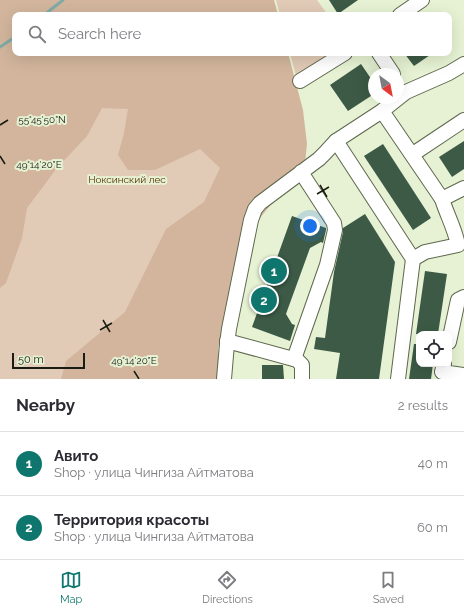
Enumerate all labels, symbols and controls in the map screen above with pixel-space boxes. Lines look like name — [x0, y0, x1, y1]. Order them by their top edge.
search box — [12, 12, 452, 56]
icon: search — [26, 23, 48, 45]
text: Search here — [58, 25, 141, 43]
north arrow — [368, 68, 404, 104]
text: 55°45'50"N — [18, 114, 66, 125]
text: 49°14'20"E — [16, 159, 62, 170]
park label: Ноксинский лес — [88, 174, 166, 185]
your location — [300, 216, 320, 236]
pin: 1 — [261, 256, 287, 286]
pin: 2 — [251, 285, 277, 315]
map controls — [416, 331, 452, 367]
button: locate — [416, 331, 452, 367]
scale bar — [12, 351, 85, 370]
text: 50 m — [18, 353, 44, 366]
text: 49°14'20"E — [111, 355, 157, 366]
text: Nearby — [16, 395, 75, 415]
text: 2 results — [398, 398, 448, 413]
text: Авито — [54, 447, 98, 465]
text: 1 — [26, 456, 32, 471]
text: 40 m — [418, 456, 448, 471]
text: Shop · улица Чингиза Айтматова — [54, 465, 254, 480]
text: Территория красоты — [54, 511, 209, 529]
text: 2 — [25, 520, 33, 535]
text: 60 m — [417, 520, 448, 535]
text: Shop · улица Чингиза Айтматова — [54, 529, 254, 544]
tab: Map — [60, 569, 82, 606]
tab: Directions — [202, 569, 253, 606]
tab: Saved — [373, 569, 404, 606]

